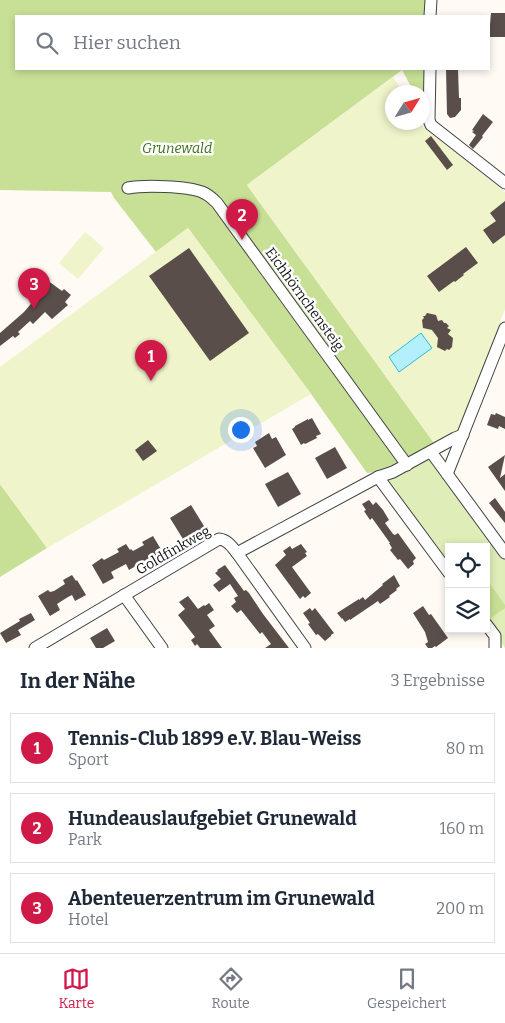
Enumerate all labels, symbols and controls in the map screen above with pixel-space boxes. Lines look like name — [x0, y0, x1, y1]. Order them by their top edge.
search box — [15, 15, 490, 70]
icon: search — [33, 29, 61, 57]
text: Hier suchen — [73, 31, 181, 54]
north arrow — [385, 85, 430, 130]
park label: Grunewald — [142, 140, 212, 157]
pin: 2 — [226, 199, 258, 240]
street label: Eichhörnchensteig — [261, 244, 348, 354]
pin: 3 — [18, 268, 50, 309]
pin: 1 — [135, 340, 167, 381]
your location — [228, 417, 254, 443]
street label: Goldfinkweg — [133, 522, 214, 579]
map controls — [445, 543, 490, 633]
button: locate — [445, 543, 490, 588]
button: layers — [445, 588, 490, 633]
text: In der Nähe — [20, 668, 135, 694]
text: 3 Ergebnisse — [390, 671, 485, 690]
text: Tennis-Club 1899 e.V. Blau-Weiss — [68, 727, 361, 750]
text: 1 — [34, 739, 40, 758]
text: 80 m — [446, 739, 484, 758]
text: Sport — [68, 750, 109, 769]
text: Hundeauslaufgebiet Grunewald — [68, 807, 357, 830]
text: 2 — [32, 819, 42, 838]
text: 160 m — [439, 819, 484, 838]
text: Park — [68, 830, 102, 849]
text: Abenteuerzentrum im Grunewald — [68, 887, 375, 910]
text: 3 — [32, 899, 42, 918]
text: 200 m — [436, 899, 484, 918]
text: Hotel — [68, 910, 109, 929]
tab: Karte — [59, 965, 94, 1012]
tab: Route — [212, 965, 250, 1012]
tab: Gespeichert — [367, 965, 446, 1012]

